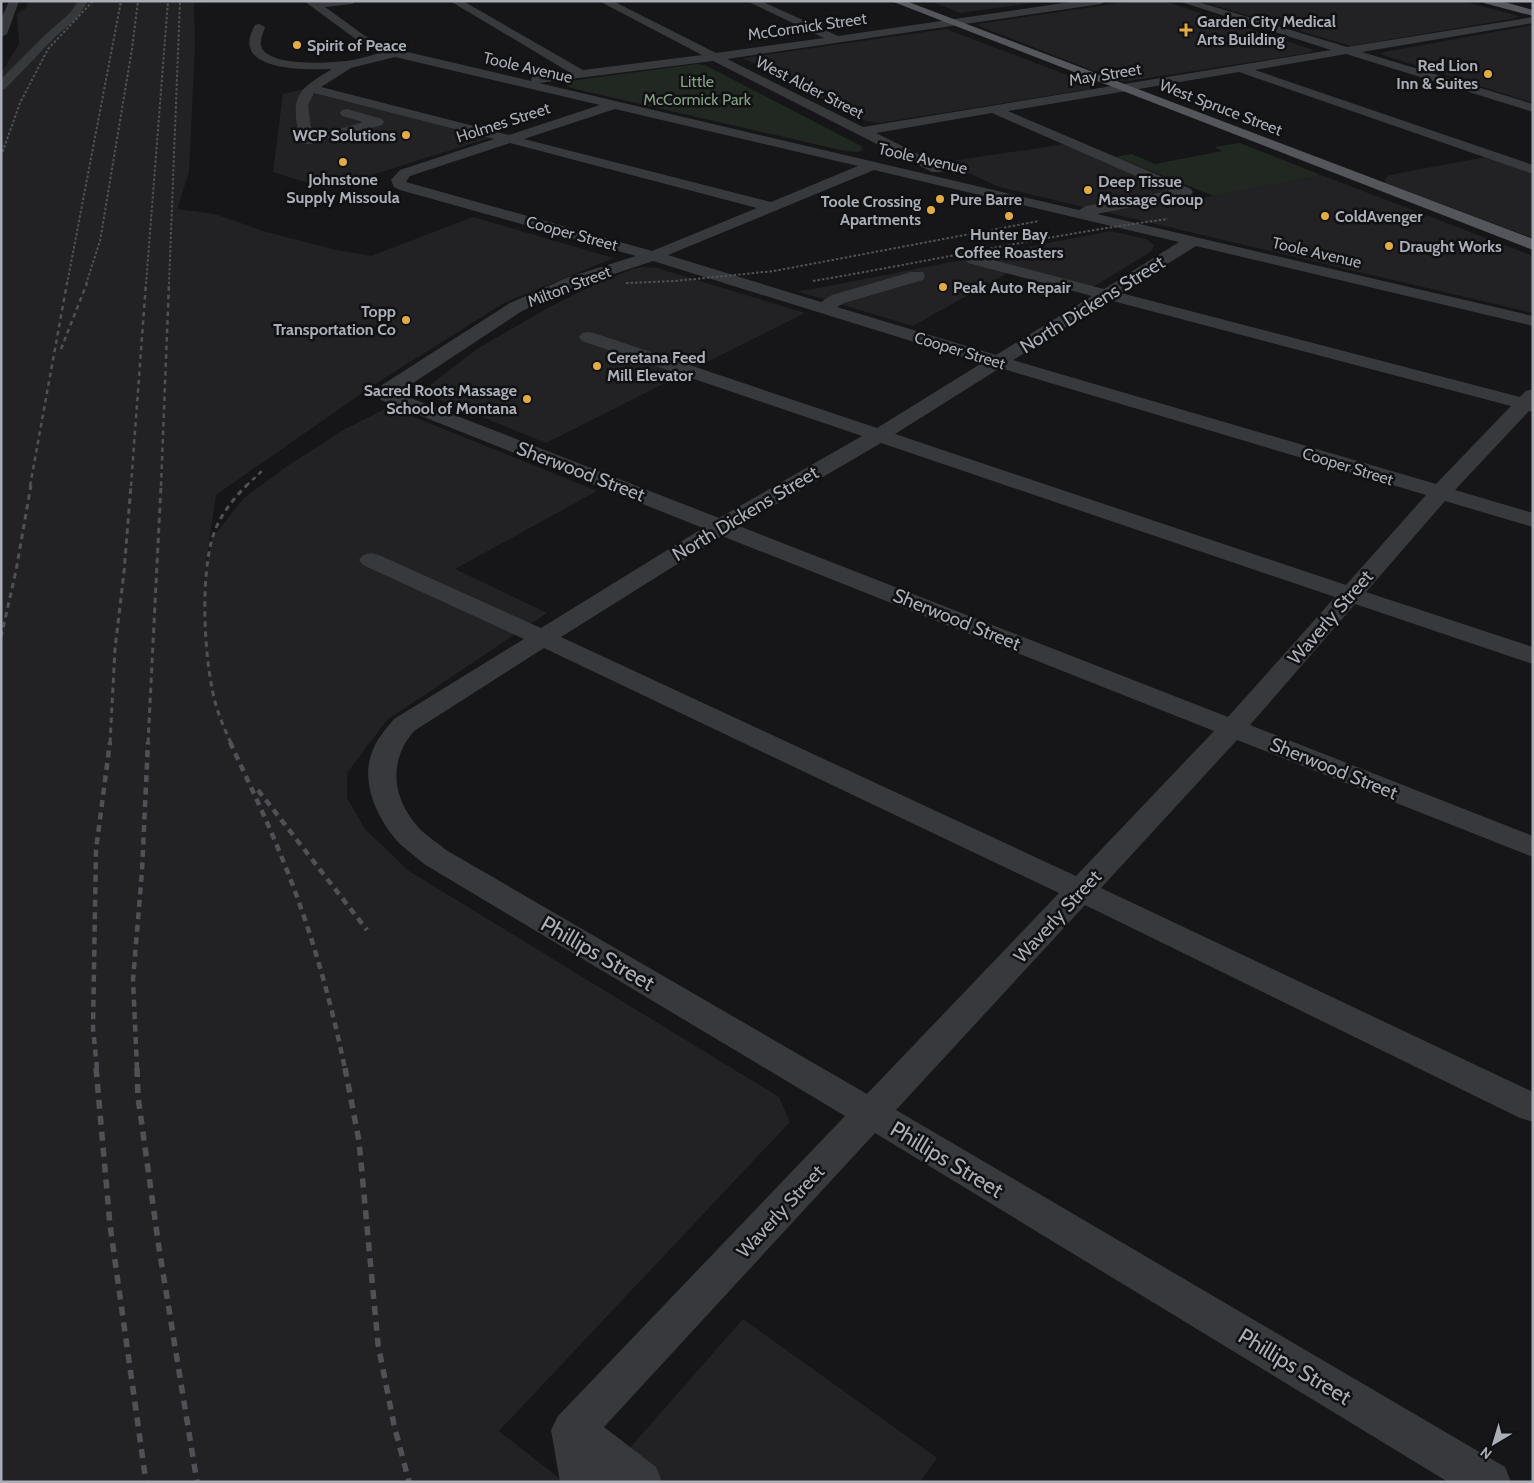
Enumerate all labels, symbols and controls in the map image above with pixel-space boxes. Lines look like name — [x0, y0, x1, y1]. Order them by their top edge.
street label: McCormick Street — [746, 9, 868, 44]
place label: Garden City Medical Arts Building — [1197, 12, 1336, 49]
marker: Garden City Medical Arts Building — [1179, 23, 1193, 37]
place label: Spirit of Peace — [307, 36, 406, 55]
marker: Spirit of Peace — [291, 39, 303, 51]
street label: Toole Avenue — [481, 48, 574, 87]
street label: West Alder Street — [753, 52, 867, 123]
place label: Red Lion Inn & Suites — [1396, 56, 1478, 93]
street label: May Street — [1068, 59, 1143, 90]
marker: Red Lion Inn & Suites — [1482, 68, 1494, 80]
park label: Little McCormick Park — [643, 72, 752, 109]
street label: West Spruce Street — [1157, 75, 1285, 140]
street label: Holmes Street — [454, 98, 553, 147]
place label: WCP Solutions — [292, 126, 396, 145]
marker: WCP Solutions — [400, 129, 412, 141]
street label: Toole Avenue — [876, 139, 969, 178]
marker: Johnstone Supply Missoula — [337, 156, 349, 168]
place label: Johnstone Supply Missoula — [286, 170, 400, 207]
place label: Deep Tissue Massage Group — [1098, 172, 1203, 209]
marker: Deep Tissue Massage Group — [1082, 184, 1094, 196]
place label: Pure Barre — [950, 190, 1022, 209]
place label: Toole Crossing Apartments — [821, 192, 921, 229]
marker: Pure Barre — [934, 193, 946, 205]
marker: Toole Crossing Apartments — [925, 204, 937, 216]
place label: ColdAvenger — [1335, 207, 1423, 226]
marker: Hunter Bay Coffee Roasters — [1003, 210, 1015, 222]
marker: ColdAvenger — [1319, 210, 1331, 222]
street label: Cooper Street — [524, 212, 620, 255]
place label: Hunter Bay Coffee Roasters — [955, 225, 1064, 262]
street label: Toole Avenue — [1270, 233, 1363, 272]
place label: Draught Works — [1399, 237, 1502, 256]
marker: Draught Works — [1383, 240, 1395, 252]
street label: North Dickens Street — [1016, 250, 1169, 358]
street label: Milton Street — [525, 262, 614, 311]
place label: Peak Auto Repair — [953, 278, 1072, 297]
marker: Peak Auto Repair — [937, 281, 949, 293]
place label: Topp Transportation Co — [273, 302, 396, 339]
marker: Topp Transportation Co — [400, 314, 412, 326]
street label: Cooper Street — [912, 328, 1008, 373]
place label: Ceretana Feed Mill Elevator — [607, 348, 706, 385]
marker: Ceretana Feed Mill Elevator — [591, 360, 603, 372]
place label: Sacred Roots Massage School of Montana — [364, 381, 517, 418]
marker: Sacred Roots Massage School of Montana — [521, 393, 533, 405]
street label: Sherwood Street — [514, 436, 649, 507]
street label: Cooper Street — [1300, 444, 1396, 489]
street label: North Dickens Street — [668, 460, 823, 566]
street label: Waverly Street — [1283, 565, 1378, 669]
street label: Sherwood Street — [890, 583, 1024, 656]
street label: Sherwood Street — [1267, 732, 1401, 805]
street label: Waverly Street — [1009, 865, 1106, 967]
street label: Phillips Street — [536, 910, 660, 997]
street label: Phillips Street — [885, 1115, 1009, 1204]
street label: Waverly Street — [732, 1160, 829, 1262]
street label: Phillips Street — [1233, 1322, 1357, 1411]
north arrow — [1469, 1418, 1519, 1468]
text: N — [1477, 1443, 1495, 1463]

